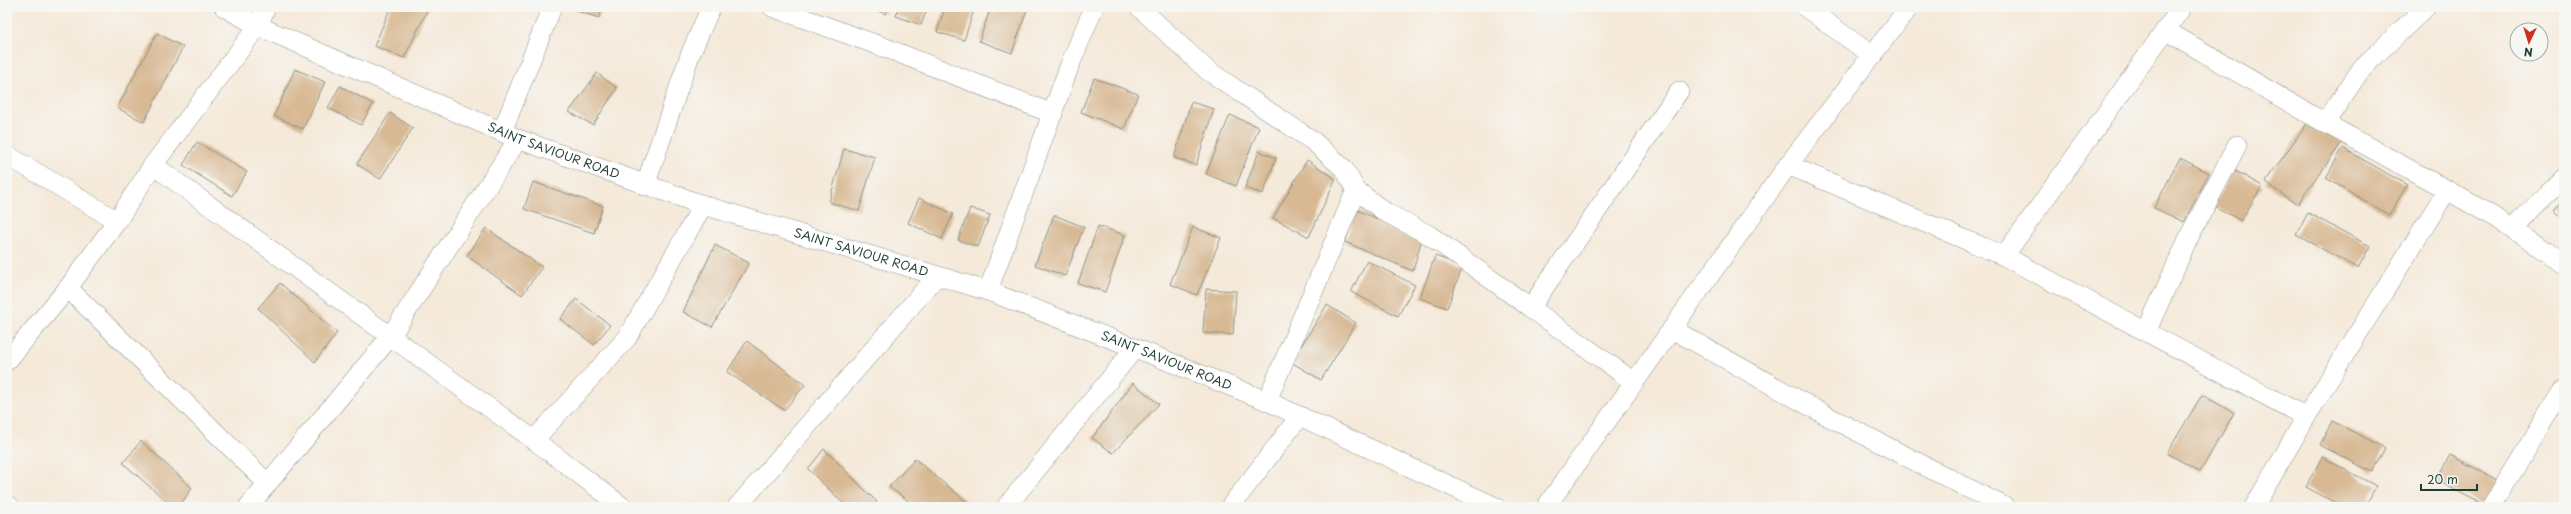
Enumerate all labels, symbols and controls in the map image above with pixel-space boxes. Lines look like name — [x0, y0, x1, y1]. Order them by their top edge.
north arrow — [2509, 22, 2549, 62]
text: N — [2523, 44, 2533, 61]
street label: SAINT SAVIOUR ROAD — [485, 117, 623, 183]
street label: SAINT SAVIOUR ROAD — [792, 223, 931, 281]
street label: SAINT SAVIOUR ROAD — [1098, 326, 1235, 394]
scale bar — [2421, 466, 2477, 492]
text: 20 m — [2427, 470, 2458, 488]

